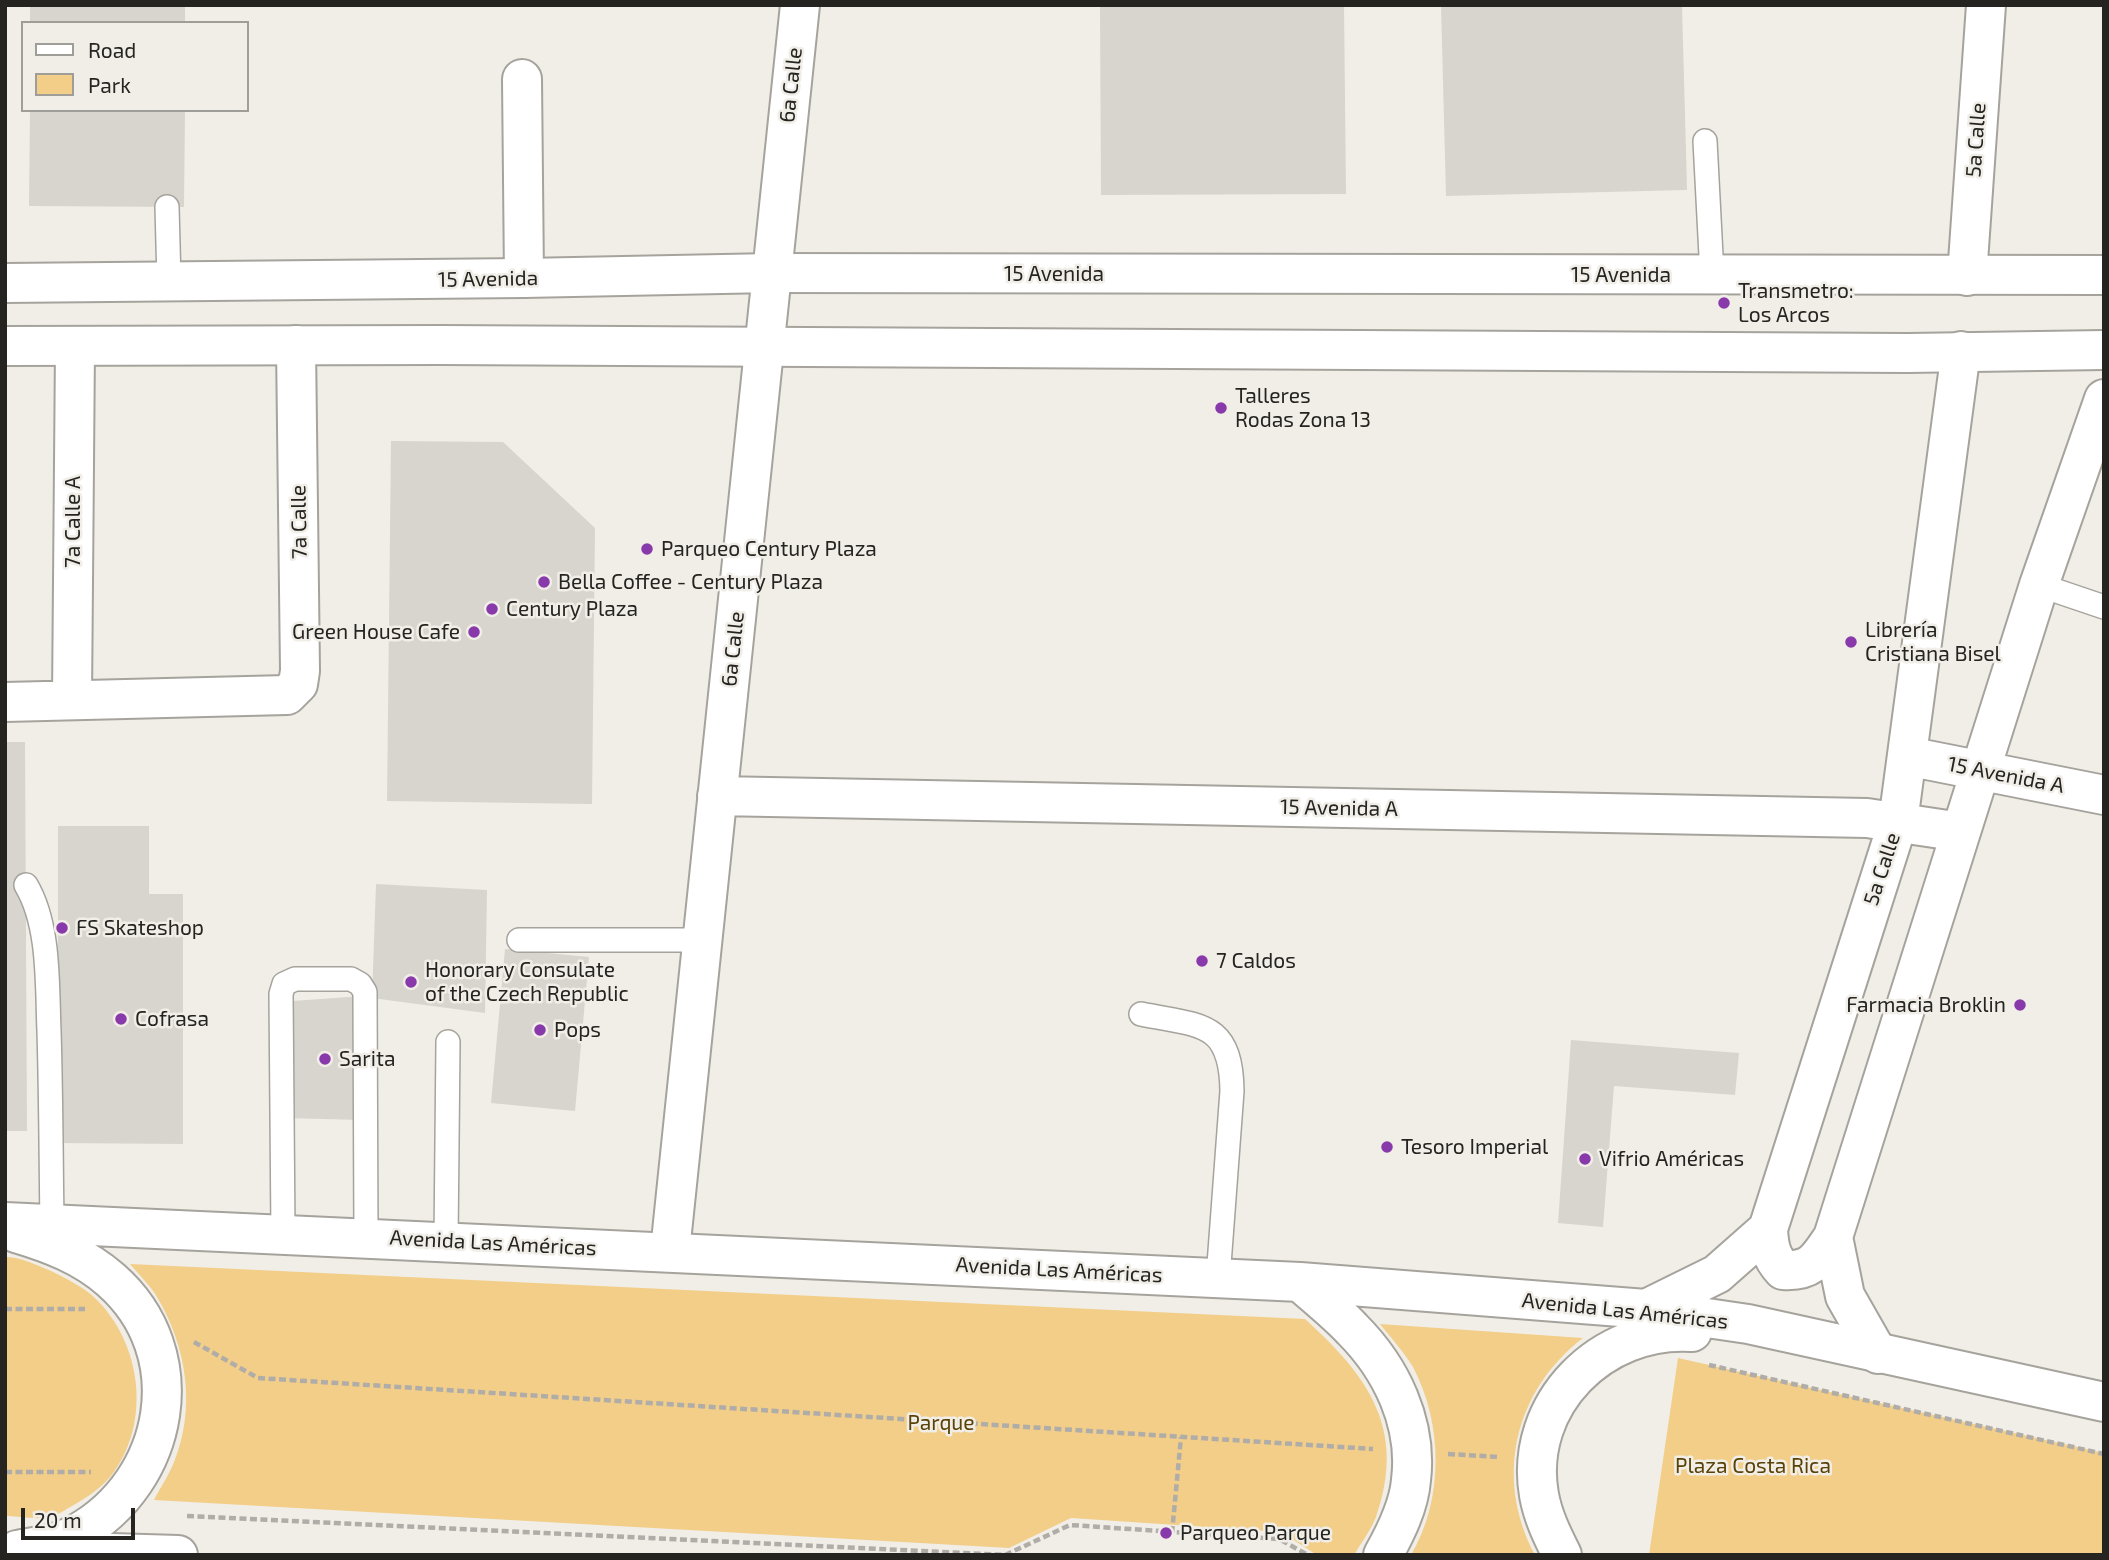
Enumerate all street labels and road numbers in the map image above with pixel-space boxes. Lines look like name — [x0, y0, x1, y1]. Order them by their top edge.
street label: 6a Calle — [775, 46, 807, 124]
street label: 5a Calle — [1961, 102, 1991, 178]
street label: 15 Avenida — [1004, 261, 1104, 287]
street label: 15 Avenida — [1571, 262, 1671, 288]
street label: 15 Avenida — [438, 266, 538, 292]
street label: 7a Calle A — [60, 476, 86, 568]
street label: 7a Calle — [286, 485, 312, 559]
street label: 6a Calle — [717, 610, 749, 688]
street label: 15 Avenida A — [1946, 751, 2066, 799]
street label: 15 Avenida A — [1280, 794, 1398, 822]
street label: 5a Calle — [1858, 830, 1906, 908]
street label: Avenida Las Américas — [389, 1225, 597, 1261]
street label: Avenida Las Américas — [955, 1252, 1163, 1288]
street label: Avenida Las Américas — [1521, 1288, 1729, 1334]

